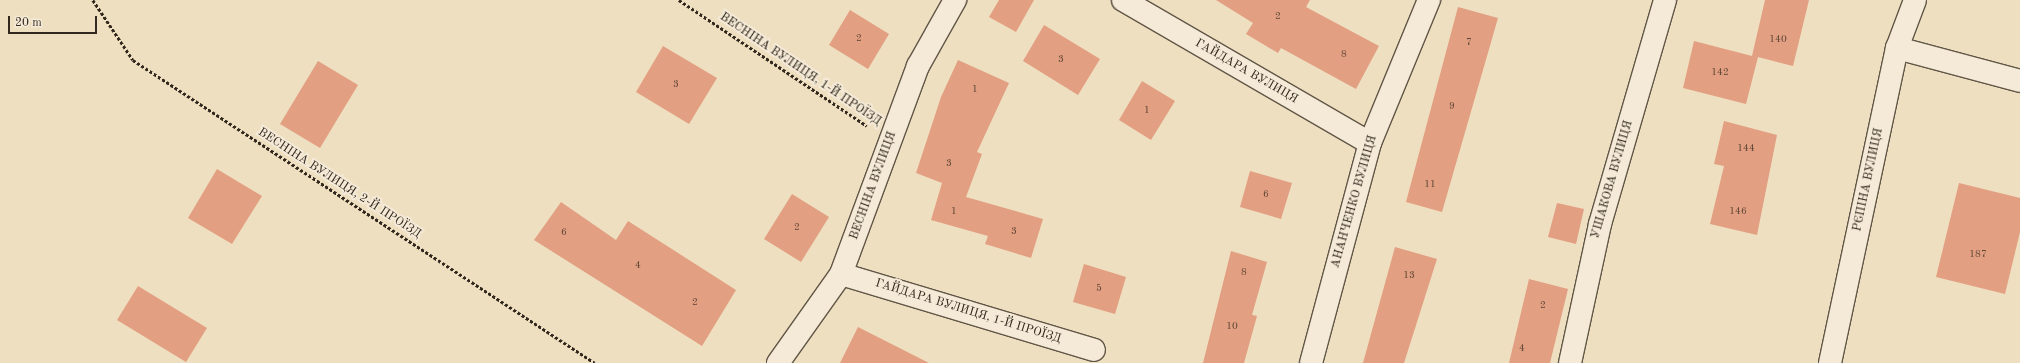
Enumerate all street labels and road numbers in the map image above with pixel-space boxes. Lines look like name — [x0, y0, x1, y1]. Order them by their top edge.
street label: ВЕСНІНА ВУЛИЦЯ, 1-Й ПРОЇЗД — [717, 10, 883, 130]
street label: ГАЙДАРА ВУЛИЦЯ — [1192, 37, 1300, 107]
street label: УШАКОВА ВУЛИЦЯ — [1589, 119, 1637, 241]
street label: ВЕСНІНА ВУЛИЦЯ, 2-Й ПРОЇЗД — [255, 126, 423, 242]
street label: РЄПІНА ВУЛИЦЯ — [1851, 127, 1887, 233]
street label: ВЕСНІНА ВУЛИЦЯ — [848, 130, 900, 242]
street label: АНАНЧЕНКО ВУЛИЦЯ — [1329, 134, 1381, 270]
street label: ГАЙДАРА ВУЛИЦЯ, 1-Й ПРОЇЗД — [873, 277, 1063, 347]

